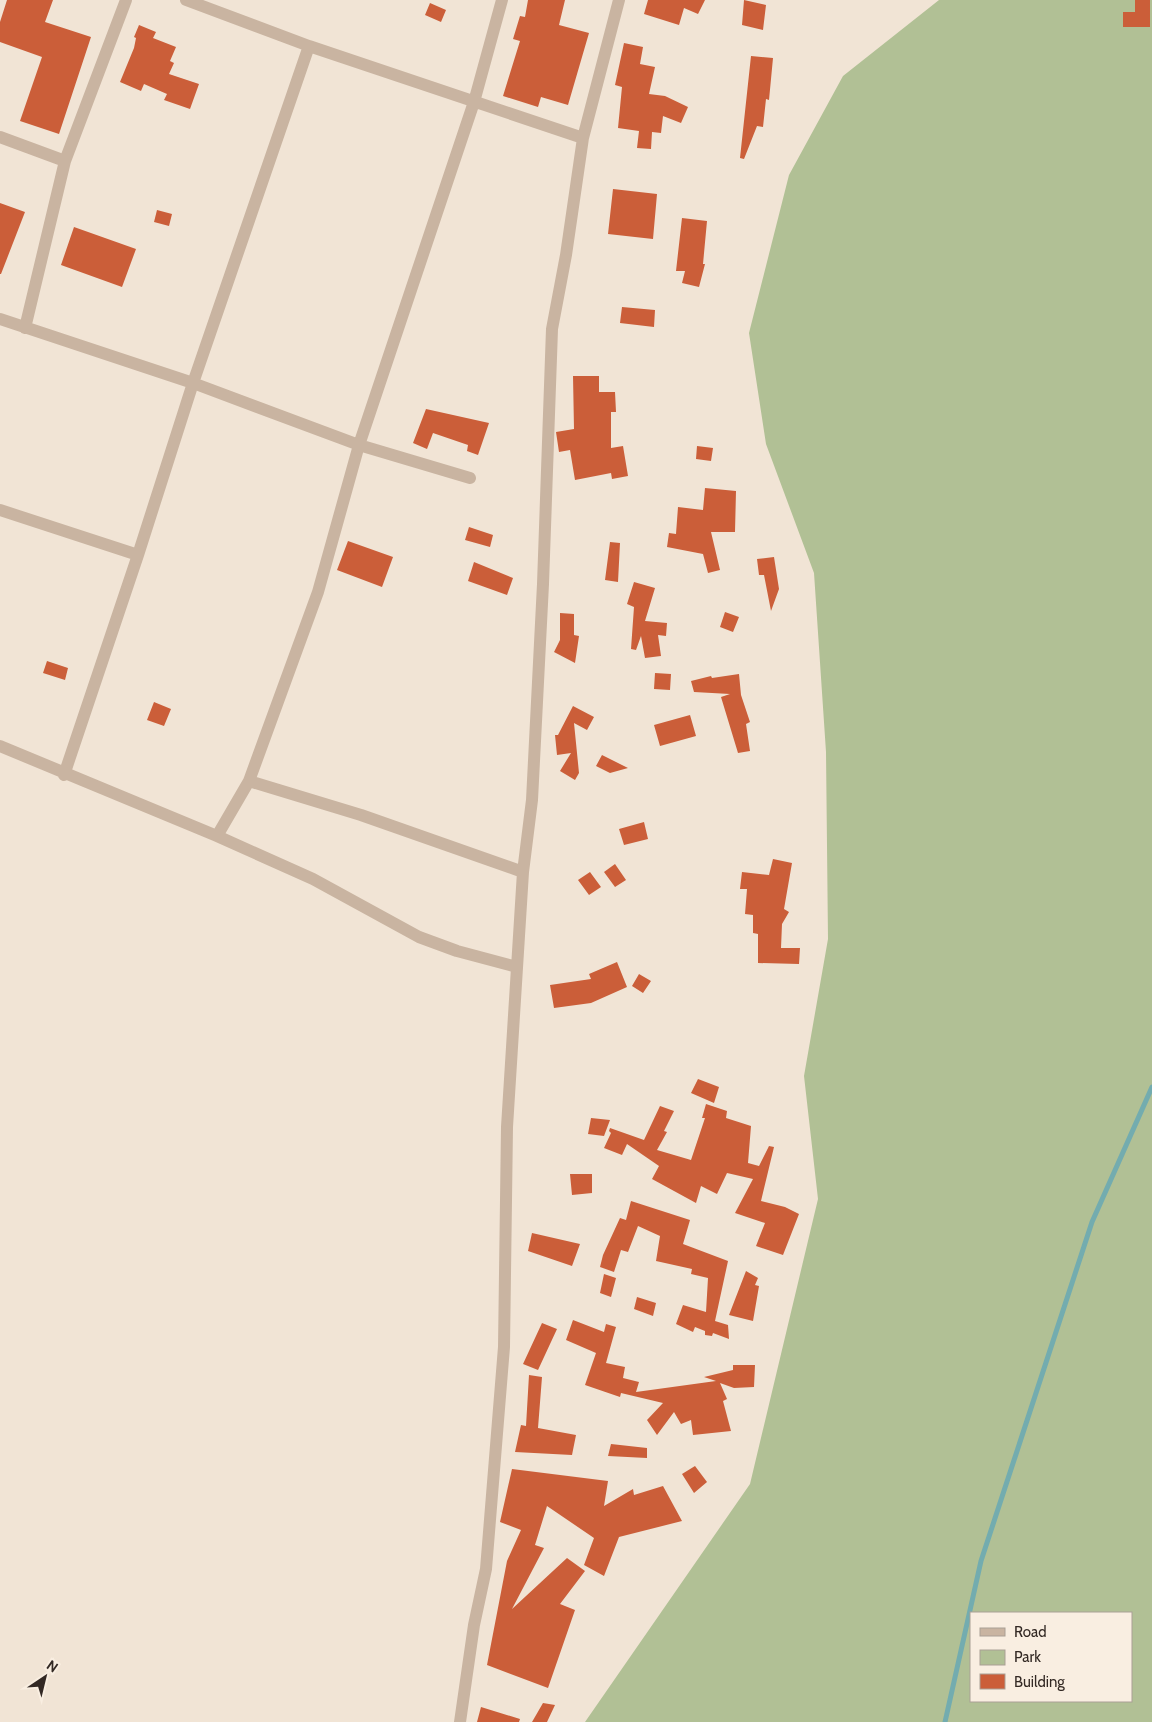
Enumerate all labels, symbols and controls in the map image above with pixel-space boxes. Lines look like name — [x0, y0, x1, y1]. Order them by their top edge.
legend — [970, 1612, 1132, 1702]
text: Road — [1014, 1623, 1047, 1641]
text: Park — [1014, 1648, 1041, 1666]
north arrow — [20, 1652, 70, 1702]
text: N — [43, 1656, 62, 1677]
text: Building — [1014, 1673, 1065, 1691]

